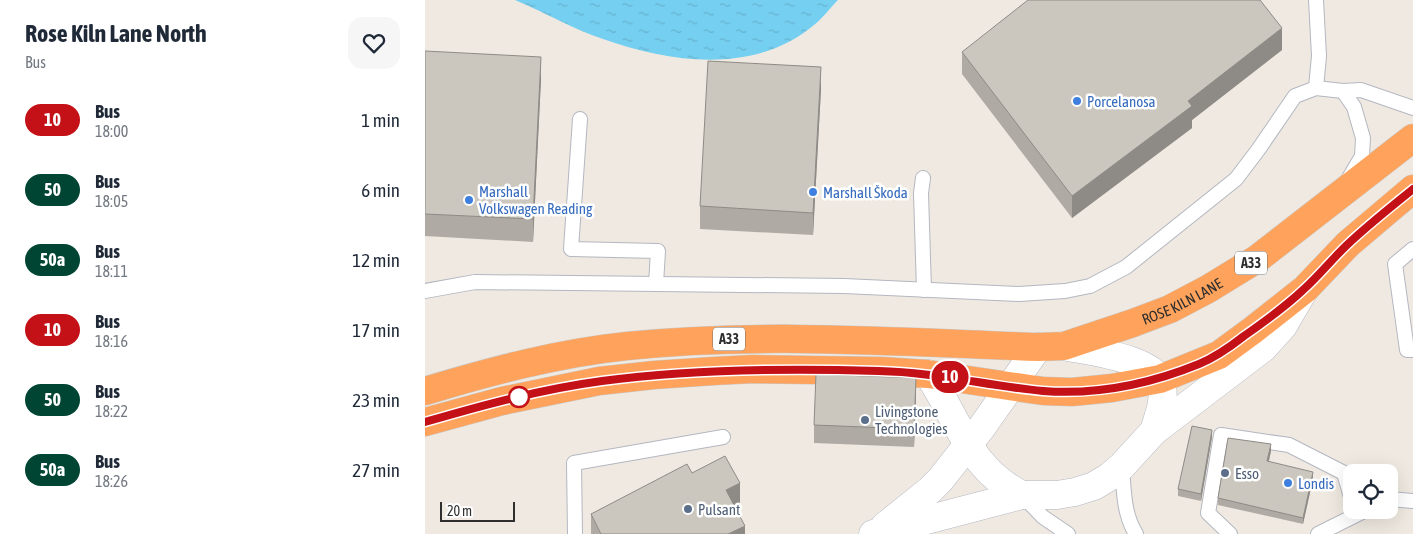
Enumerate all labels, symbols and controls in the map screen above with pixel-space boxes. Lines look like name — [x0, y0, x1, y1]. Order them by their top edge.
button: heart — [348, 17, 400, 69]
text: Rose Kiln Lane North — [25, 20, 207, 47]
text: Bus — [25, 53, 46, 71]
place label: Porcelanosa — [1087, 93, 1156, 110]
marker: Porcelanosa — [1071, 95, 1083, 107]
text: Bus — [95, 100, 120, 122]
text: 10 — [44, 109, 61, 130]
text: 1 min — [361, 109, 400, 131]
text: 18:00 — [95, 122, 128, 140]
text: Bus — [95, 170, 120, 192]
text: 50 — [44, 179, 61, 200]
text: 6 min — [361, 179, 400, 201]
place label: Marshall Volkswagen Reading — [479, 183, 593, 217]
place label: Marshall Škoda — [823, 184, 908, 201]
marker: Marshall Škoda — [807, 186, 819, 198]
text: 18:05 — [95, 192, 128, 210]
marker: Marshall Volkswagen Reading — [463, 194, 475, 206]
text: Bus — [95, 240, 120, 262]
text: 50a — [40, 249, 65, 270]
text: 12 min — [352, 249, 400, 271]
road number: A33 — [1235, 252, 1267, 274]
text: 18:11 — [95, 262, 128, 280]
street label: ROSE KILN LANE — [1139, 274, 1226, 327]
text: Bus — [95, 310, 120, 332]
text: 10 — [44, 319, 61, 340]
text: 17 min — [352, 319, 400, 341]
road number: A33 — [713, 328, 745, 350]
text: 18:16 — [95, 332, 128, 350]
line badge: 10 — [927, 361, 973, 393]
text: 10 — [942, 366, 958, 387]
text: Bus — [95, 380, 120, 402]
unlabelled marker — [508, 386, 530, 408]
text: 50 — [44, 389, 61, 410]
text: 23 min — [352, 389, 400, 411]
text: 18:22 — [95, 402, 128, 420]
place label: Livingstone Technologies — [875, 403, 947, 437]
marker: Livingstone Technologies — [859, 414, 871, 426]
text: Bus — [95, 450, 120, 472]
text: 50a — [40, 459, 65, 480]
text: 27 min — [352, 459, 400, 481]
map controls — [1343, 464, 1398, 519]
button: locate — [1343, 464, 1398, 519]
place label: Esso — [1235, 465, 1259, 482]
marker: Esso — [1219, 467, 1231, 479]
text: 18:26 — [95, 472, 128, 490]
place label: Londis — [1298, 475, 1334, 492]
marker: Londis — [1282, 477, 1294, 489]
scale bar — [440, 499, 515, 522]
place label: Pulsant — [698, 501, 740, 518]
text: 20 m — [447, 503, 472, 519]
marker: Pulsant — [682, 503, 694, 515]

